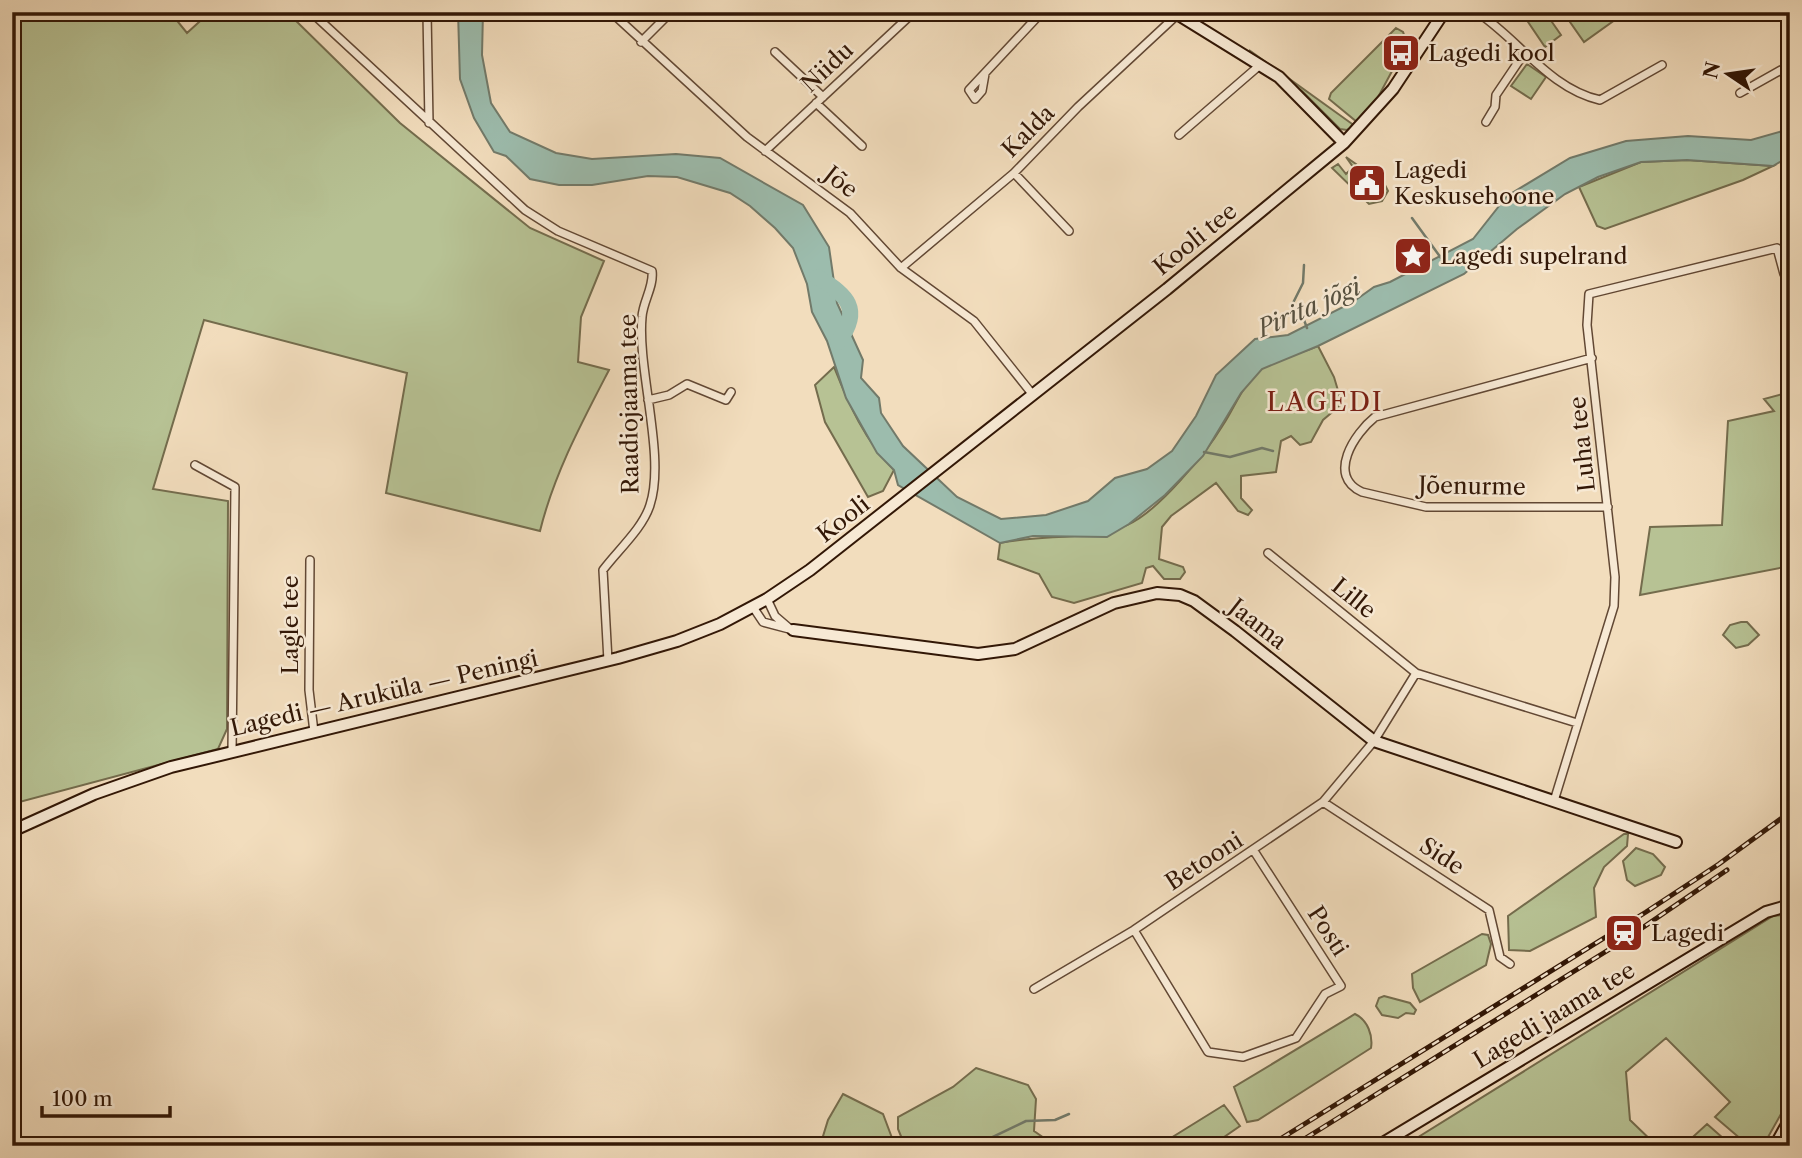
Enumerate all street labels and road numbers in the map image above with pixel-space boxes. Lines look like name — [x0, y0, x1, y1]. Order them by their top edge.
street label: Niidu — [795, 36, 859, 98]
street label: Kalda — [996, 98, 1061, 163]
street label: Jõe — [816, 158, 863, 204]
street label: Kooli tee — [1148, 197, 1242, 281]
street label: Raadiojaama tee — [613, 314, 645, 494]
street label: Luha tee — [1563, 395, 1601, 493]
street label: Jõenurme — [1415, 471, 1526, 501]
street label: Kooli — [811, 490, 875, 548]
street label: Lille — [1326, 572, 1382, 624]
street label: Lagle tee — [276, 575, 304, 675]
street label: Jaama — [1221, 591, 1293, 656]
street label: Lagedi — Aruküla — Peningi — [228, 644, 540, 742]
street label: Betooni — [1160, 826, 1248, 896]
street label: Side — [1414, 831, 1470, 881]
street label: Posti — [1302, 901, 1354, 961]
street label: Lagedi jaama tee — [1468, 956, 1640, 1074]

